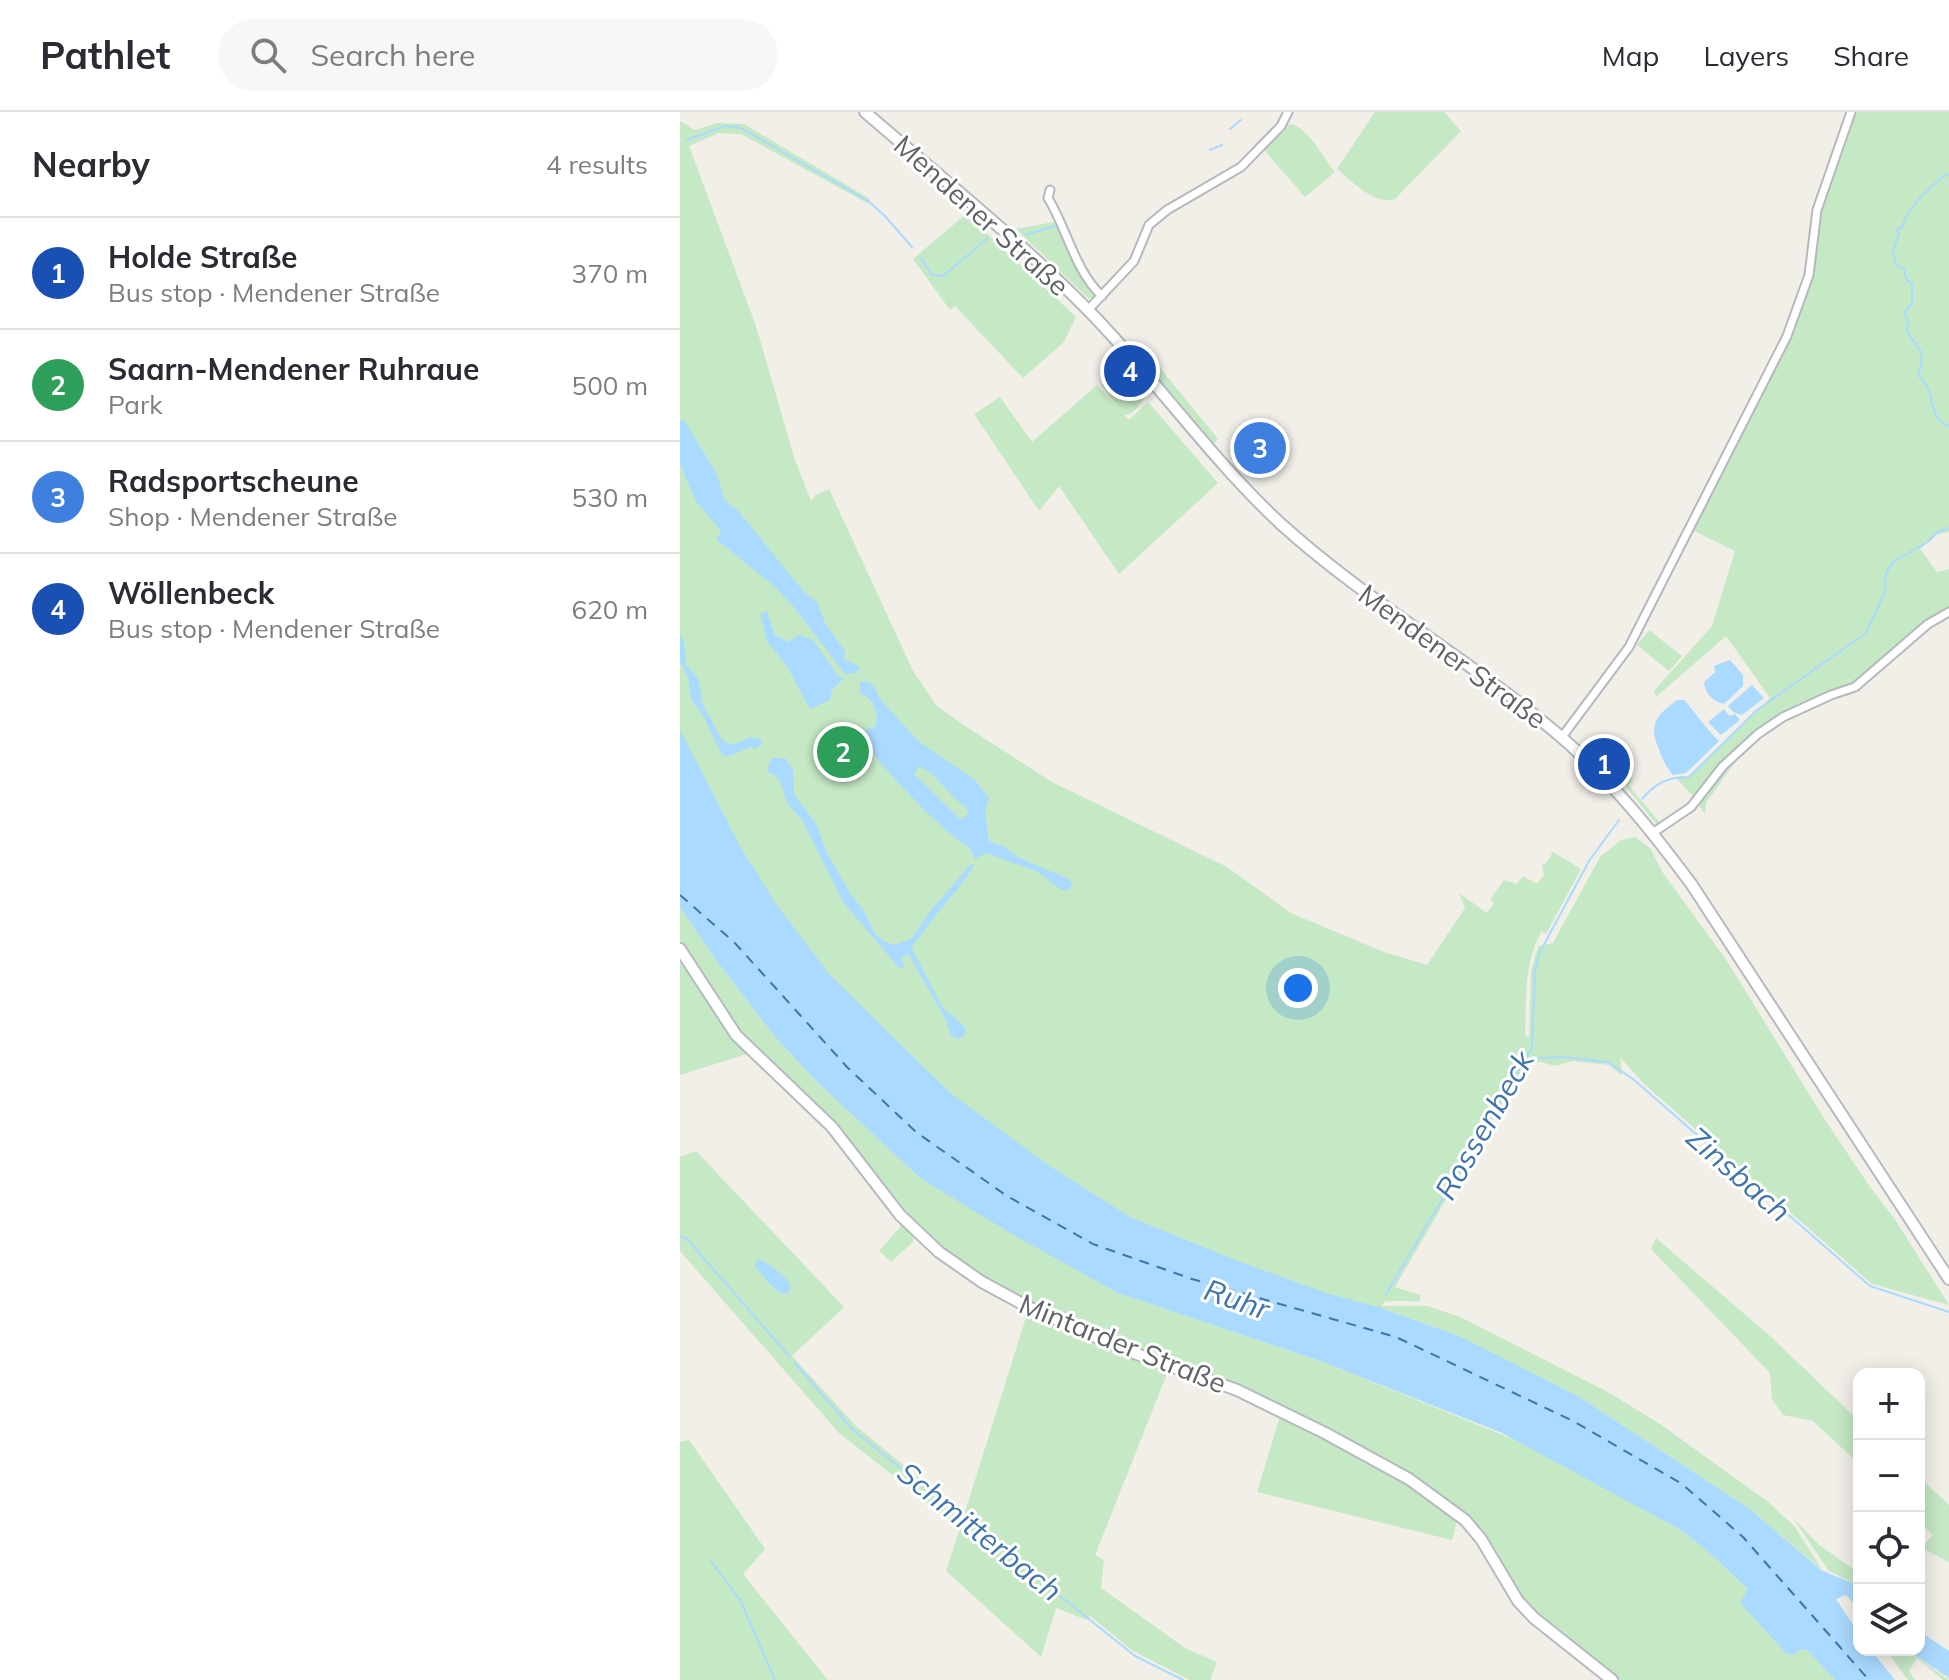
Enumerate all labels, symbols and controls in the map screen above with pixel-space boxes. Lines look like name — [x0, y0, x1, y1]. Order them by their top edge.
search box — [218, 19, 778, 91]
text: Pathlet — [40, 31, 170, 79]
icon: search — [246, 33, 290, 77]
text: Search here — [310, 36, 475, 74]
text: Map — [1602, 38, 1659, 73]
text: Layers — [1703, 38, 1789, 73]
text: Share — [1833, 38, 1909, 73]
street label: Mendener Straße — [887, 127, 1077, 303]
text: Nearby — [32, 143, 150, 186]
text: 4 results — [546, 148, 648, 181]
text: Holde Straße — [108, 238, 298, 276]
text: 1 — [50, 257, 66, 290]
text: 370 m — [572, 257, 648, 290]
text: Bus stop · Mendener Straße — [108, 276, 440, 309]
pin: 4 — [1104, 341, 1156, 401]
text: Saarn-Mendener Ruhraue — [108, 350, 479, 388]
text: 2 — [50, 369, 66, 402]
text: 500 m — [572, 369, 648, 402]
text: Park — [108, 388, 163, 421]
pin: 3 — [1234, 418, 1286, 478]
text: Radsportscheune — [108, 462, 359, 500]
text: 3 — [50, 481, 66, 514]
text: 530 m — [572, 481, 648, 514]
text: Shop · Mendener Straße — [108, 500, 397, 533]
text: Wöllenbeck — [108, 574, 274, 612]
street label: Mendener Straße — [1352, 576, 1554, 736]
text: 4 — [50, 593, 66, 626]
text: 620 m — [572, 593, 648, 626]
text: Bus stop · Mendener Straße — [108, 612, 440, 645]
pin: 2 — [817, 722, 869, 782]
pin: 1 — [1578, 734, 1630, 794]
your location — [1278, 968, 1318, 1008]
water label: Rossenbeck — [1426, 1042, 1543, 1206]
water label: Zinsbach — [1679, 1118, 1799, 1230]
water label: Ruhr — [1199, 1270, 1276, 1328]
street label: Mintarder Straße — [1014, 1286, 1232, 1400]
map controls — [1853, 1368, 1925, 1656]
button: + — [1853, 1368, 1925, 1440]
button: − — [1853, 1440, 1925, 1512]
water label: Schmitterbach — [890, 1453, 1070, 1609]
button: locate — [1853, 1512, 1925, 1584]
button: layers — [1853, 1584, 1925, 1656]

